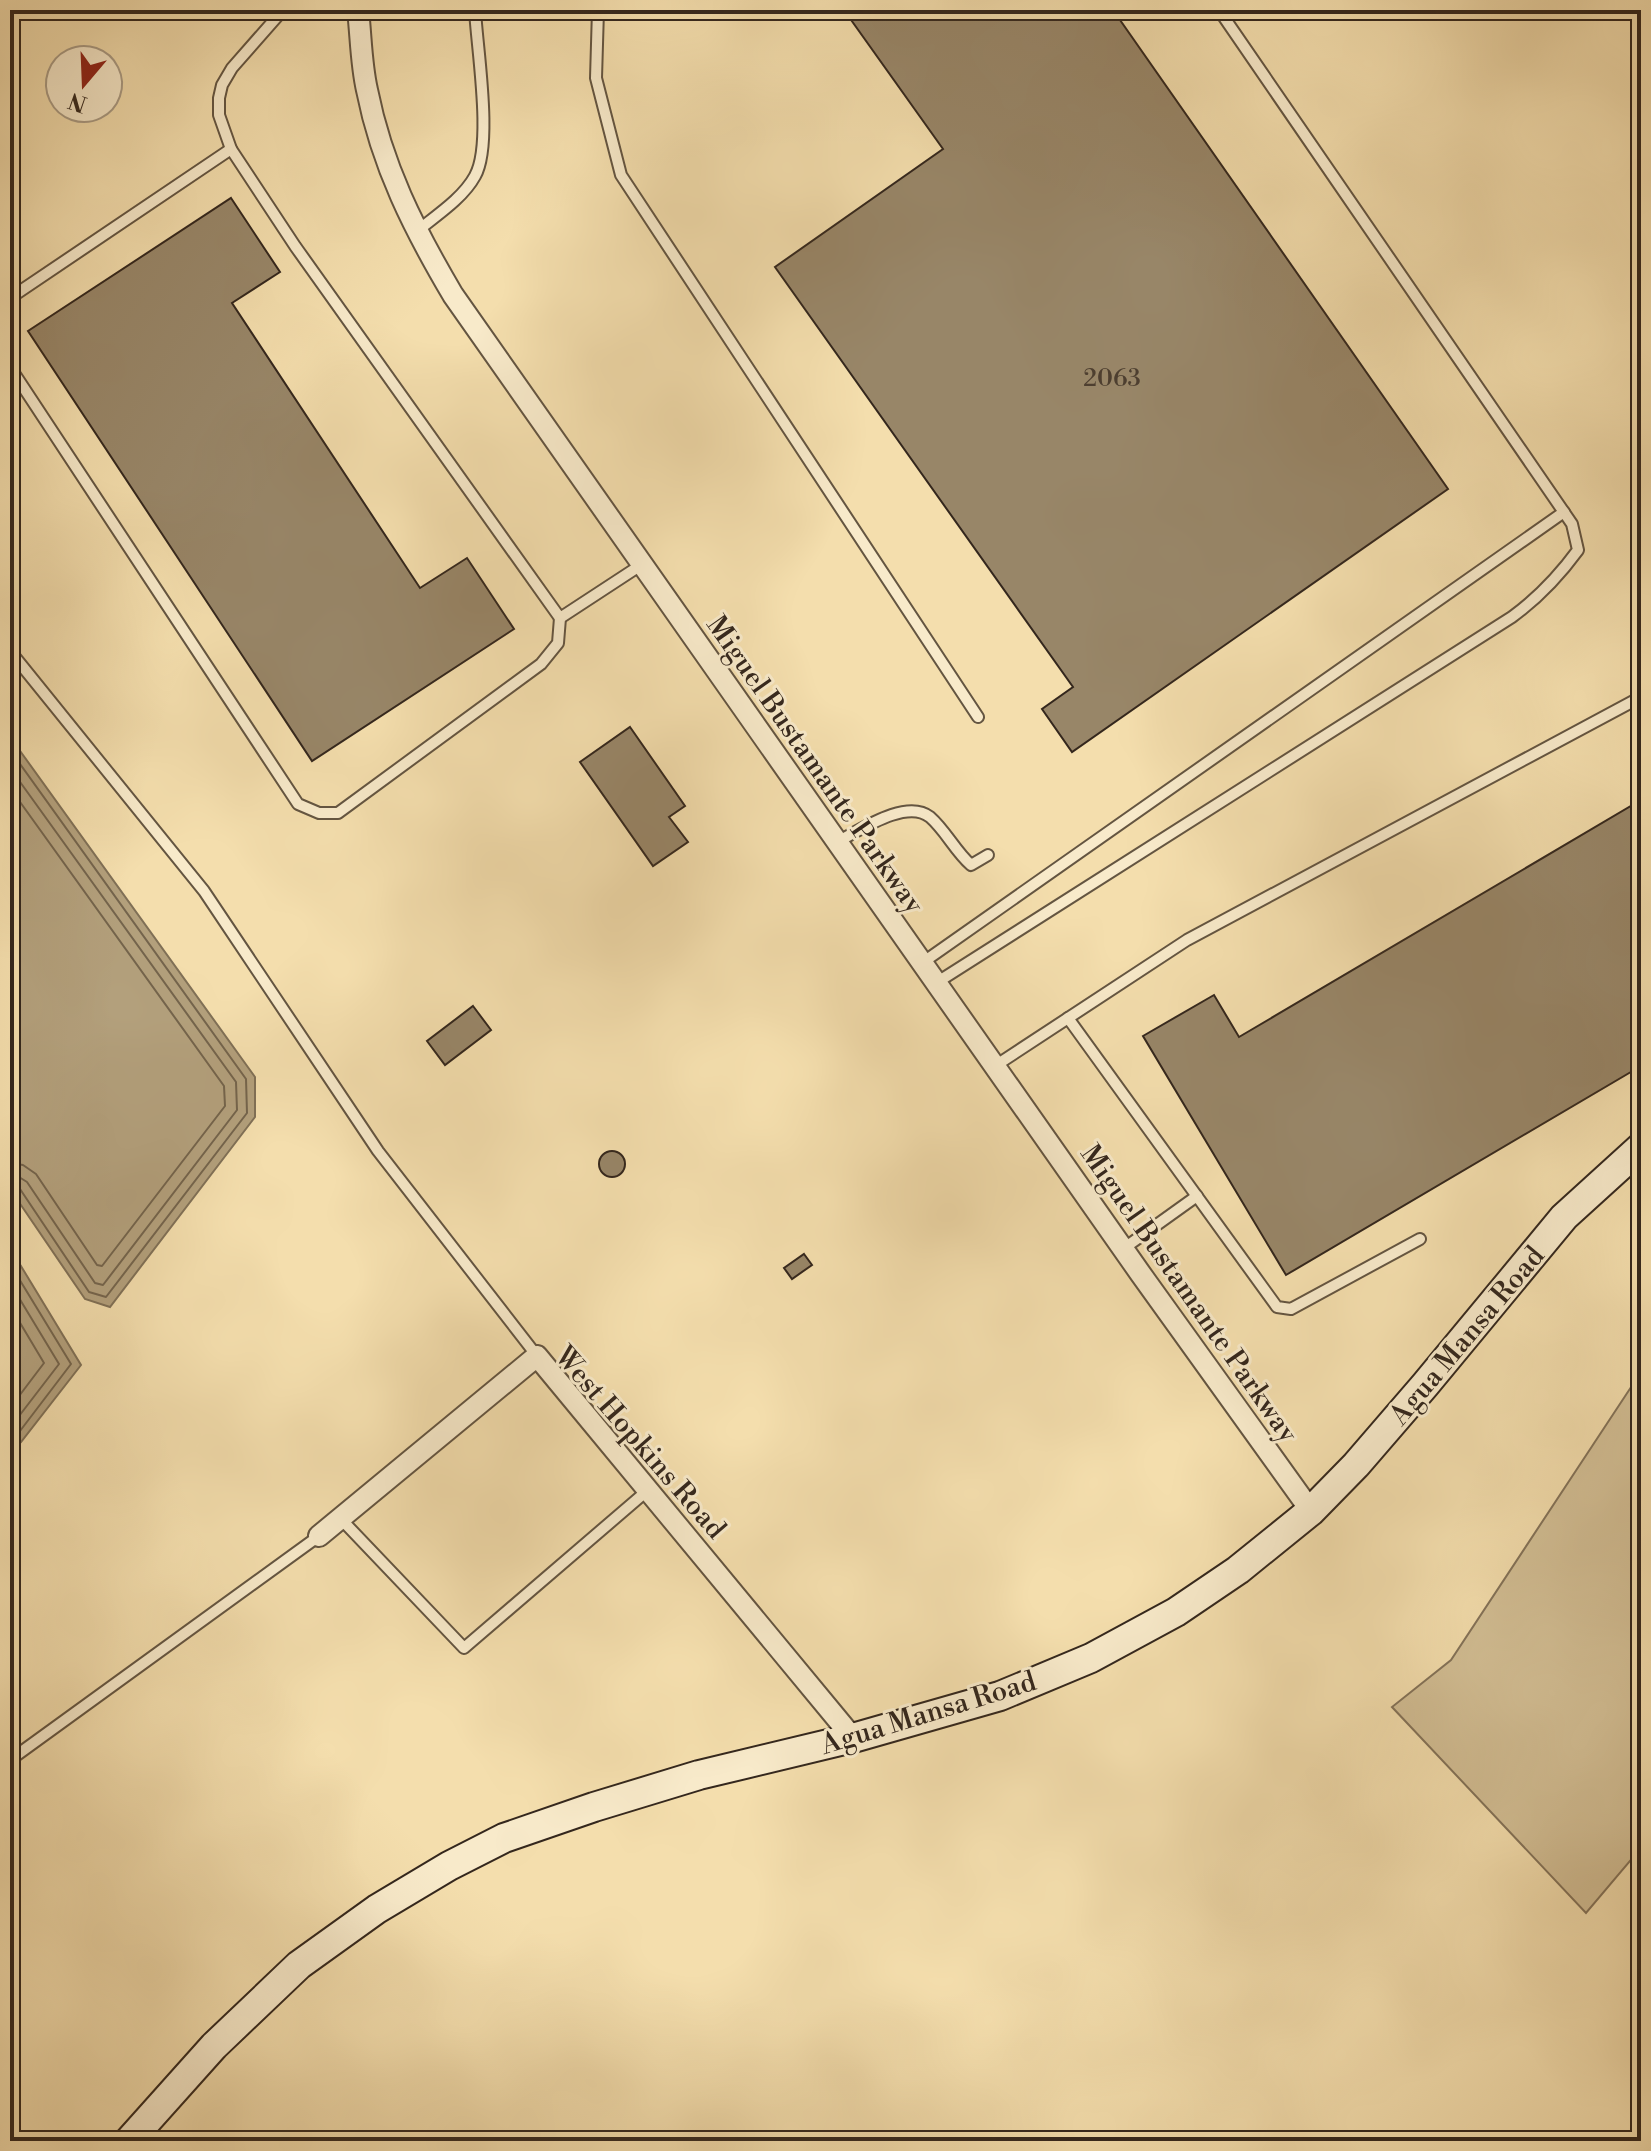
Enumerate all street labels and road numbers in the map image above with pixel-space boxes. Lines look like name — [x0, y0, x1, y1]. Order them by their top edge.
street label: Miguel Bustamante Parkway — [698, 609, 931, 921]
street label: Miguel Bustamante Parkway — [1072, 1138, 1305, 1450]
street label: Agua Mansa Road — [1381, 1239, 1552, 1433]
street label: West Hopkins Road — [546, 1339, 733, 1547]
street label: Agua Mansa Road — [816, 1664, 1040, 1763]

